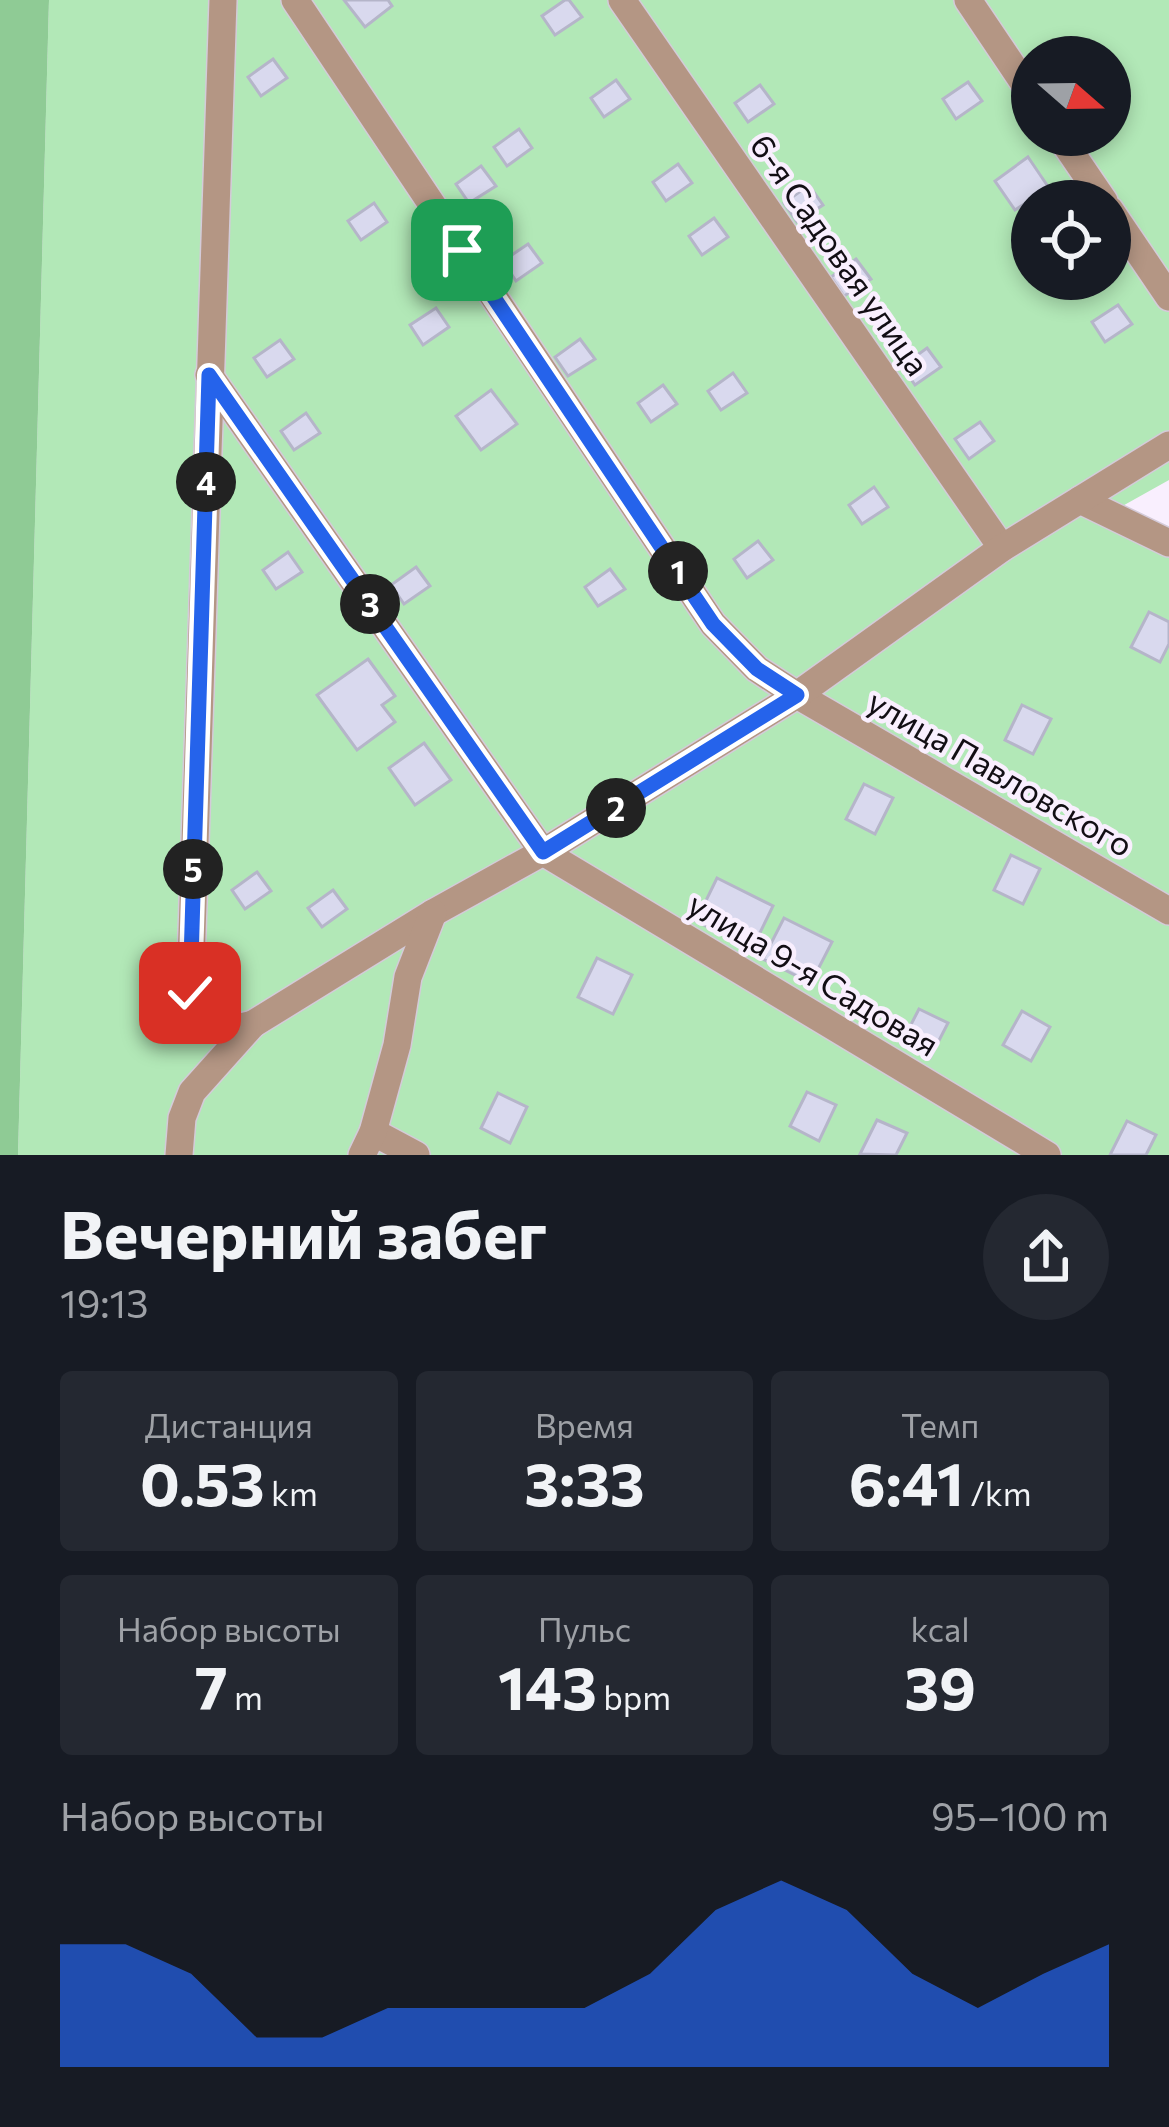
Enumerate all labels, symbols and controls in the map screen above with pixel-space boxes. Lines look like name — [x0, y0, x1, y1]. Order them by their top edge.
north arrow — [1011, 36, 1131, 156]
map controls — [1011, 36, 1131, 300]
street label: 6-я Садовая улица — [742, 126, 940, 382]
button: locate — [1011, 180, 1131, 300]
pin — [411, 199, 513, 301]
icon: arrive — [429, 217, 495, 283]
pin: 4 — [176, 452, 236, 512]
text: 4 — [196, 461, 216, 502]
pin: 1 — [648, 541, 708, 601]
text: 1 — [671, 550, 685, 591]
pin: 3 — [340, 574, 400, 634]
text: 3 — [360, 583, 380, 624]
street label: улица Павловского — [861, 679, 1141, 865]
pin: 2 — [586, 778, 646, 838]
text: 2 — [607, 787, 625, 828]
pin: 5 — [163, 839, 223, 899]
text: 5 — [183, 848, 203, 889]
street label: улица 9-я Садовая — [681, 882, 947, 1064]
pin — [139, 942, 241, 1044]
icon: check — [157, 960, 223, 1026]
text: Вечерний забег — [60, 1192, 547, 1273]
button: share — [983, 1194, 1109, 1320]
text: 19:13 — [60, 1278, 148, 1326]
text: Дистанция — [145, 1404, 313, 1445]
text: Время — [535, 1404, 634, 1445]
text: Темп — [901, 1404, 979, 1445]
text: 0.53 — [140, 1445, 265, 1518]
text: 3:33 — [524, 1445, 645, 1518]
text: 6:41 — [849, 1445, 964, 1518]
text: km — [265, 1472, 318, 1513]
text: /km — [964, 1472, 1032, 1513]
text: Набор высоты — [117, 1608, 341, 1649]
text: Пульс — [538, 1608, 631, 1649]
text: kcal — [911, 1608, 970, 1649]
text: 7 — [195, 1649, 228, 1722]
text: 143 — [498, 1649, 597, 1722]
text: 39 — [904, 1649, 976, 1722]
text: m — [228, 1676, 263, 1717]
text: bpm — [597, 1676, 671, 1717]
text: Набор высоты — [60, 1791, 325, 1839]
text: 95–100 m — [931, 1791, 1109, 1839]

